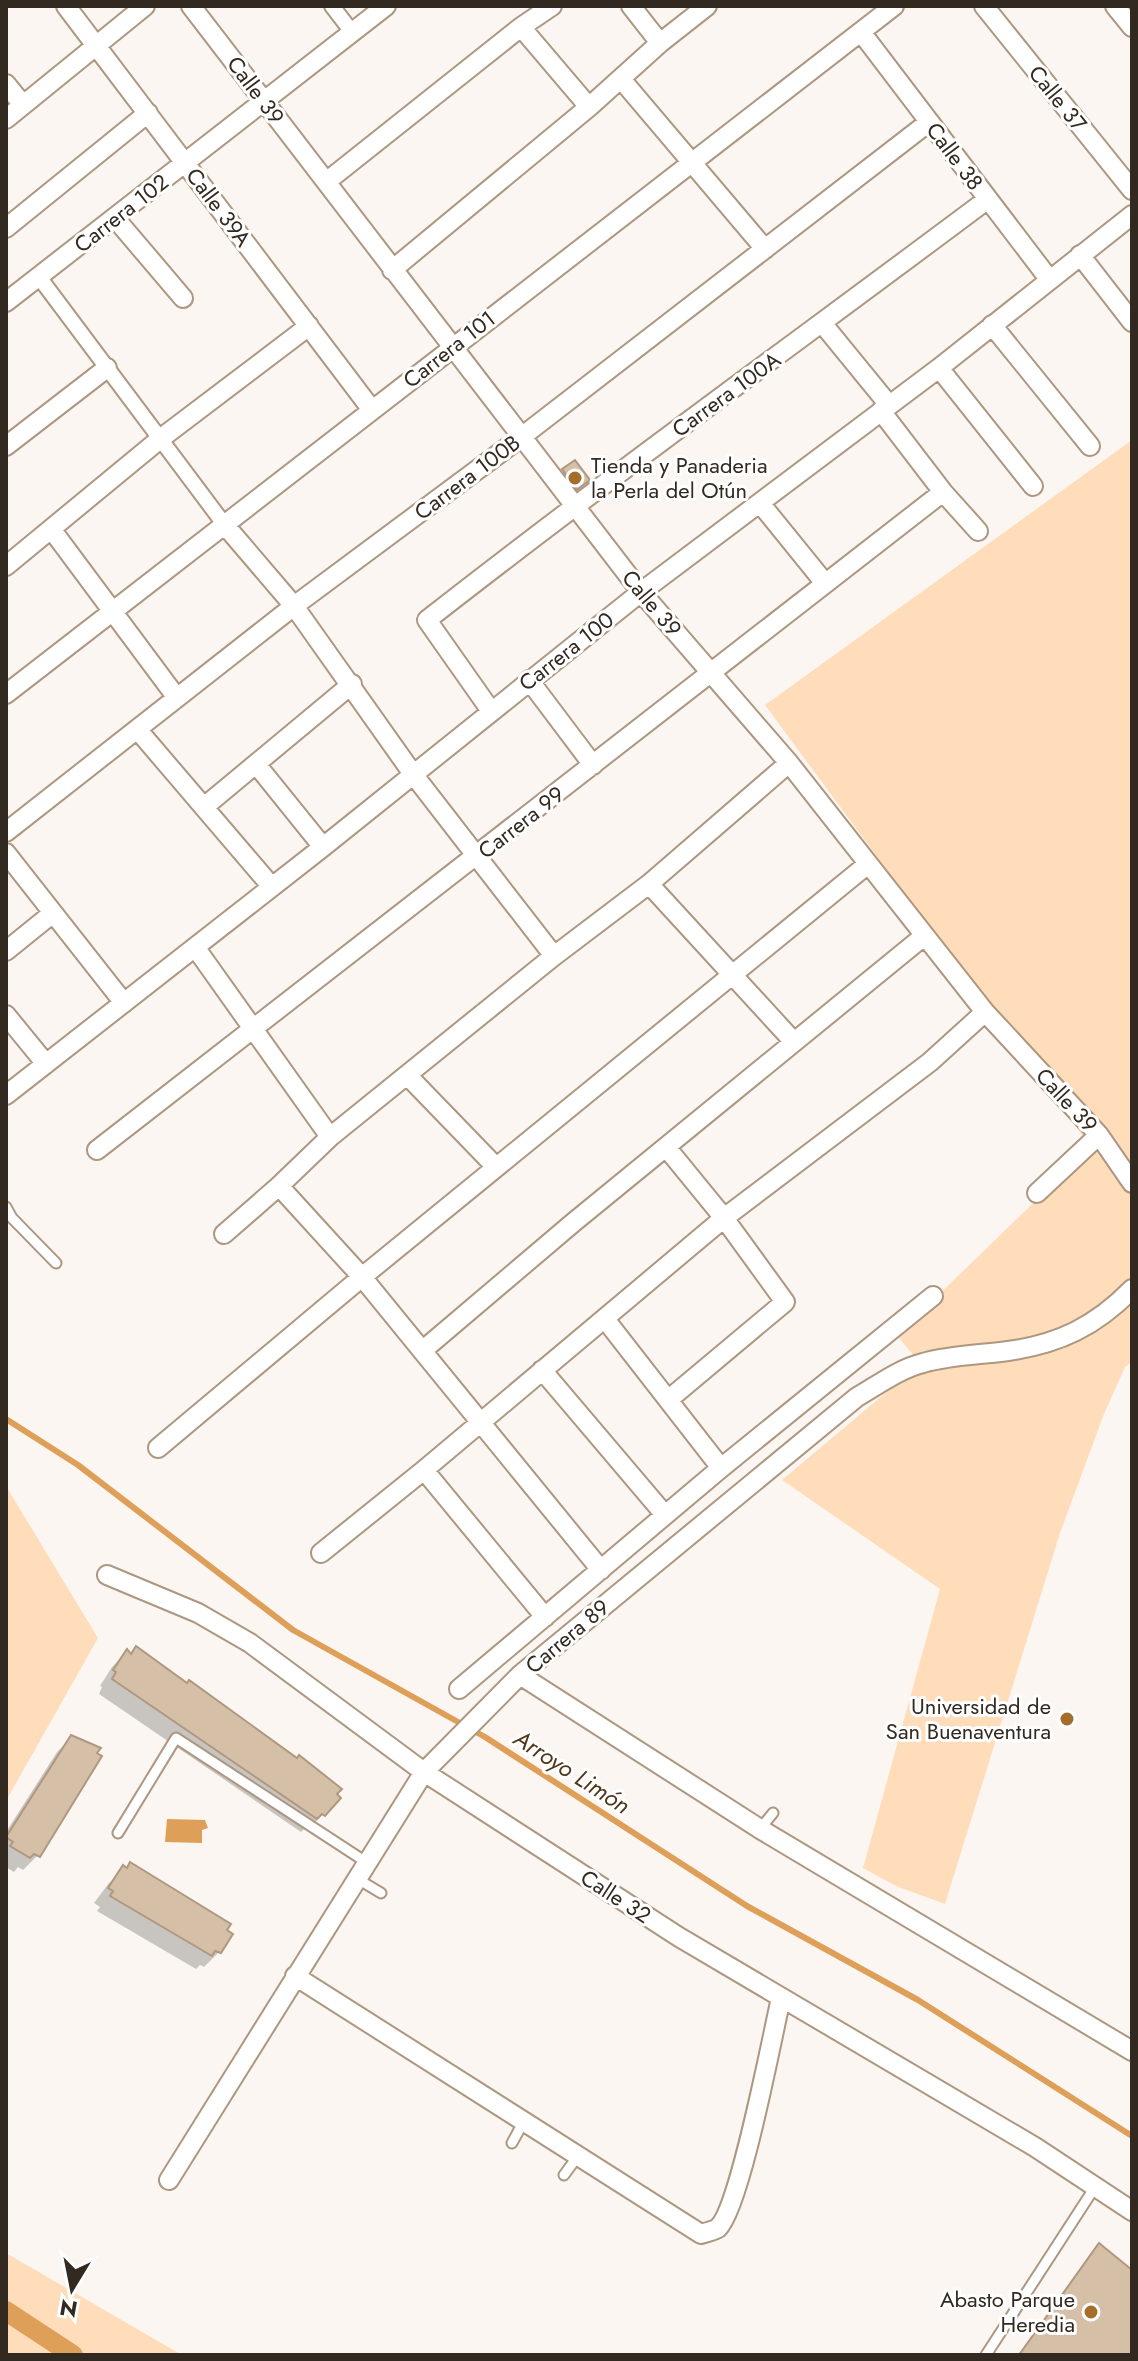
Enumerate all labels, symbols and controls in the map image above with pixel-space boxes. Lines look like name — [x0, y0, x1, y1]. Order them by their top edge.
street label: Calle 39 — [220, 49, 292, 131]
street label: Calle 37 — [1021, 58, 1095, 138]
street label: Calle 38 — [919, 115, 991, 197]
street label: Calle 39A — [179, 161, 260, 253]
street label: Carrera 102 — [67, 166, 175, 260]
street label: Carrera 101 — [396, 303, 502, 395]
street label: Carrera 100A — [665, 343, 787, 444]
street label: Carrera 100B — [407, 427, 527, 527]
place label: Tienda y Panaderia la Perla del Otún — [591, 449, 768, 506]
marker: Tienda y Panaderia la Perla del Otún — [566, 469, 584, 487]
street label: Calle 39 — [615, 563, 689, 643]
street label: Carrera 100 — [512, 604, 620, 698]
street label: Carrera 99 — [471, 778, 571, 866]
street label: Calle 39 — [1029, 1060, 1105, 1140]
street label: Carrera 89 — [518, 1591, 616, 1681]
place label: Universidad de San Buenaventura — [886, 1690, 1051, 1747]
marker: Universidad de San Buenaventura — [1058, 1710, 1076, 1728]
water label: Arroyo Limón — [506, 1720, 638, 1822]
street label: Calle 32 — [574, 1861, 658, 1931]
north arrow — [32, 2249, 112, 2329]
place label: Abasto Parque Heredia — [940, 2283, 1075, 2340]
text: N — [57, 2291, 80, 2326]
marker: Abasto Parque Heredia — [1082, 2303, 1100, 2321]

